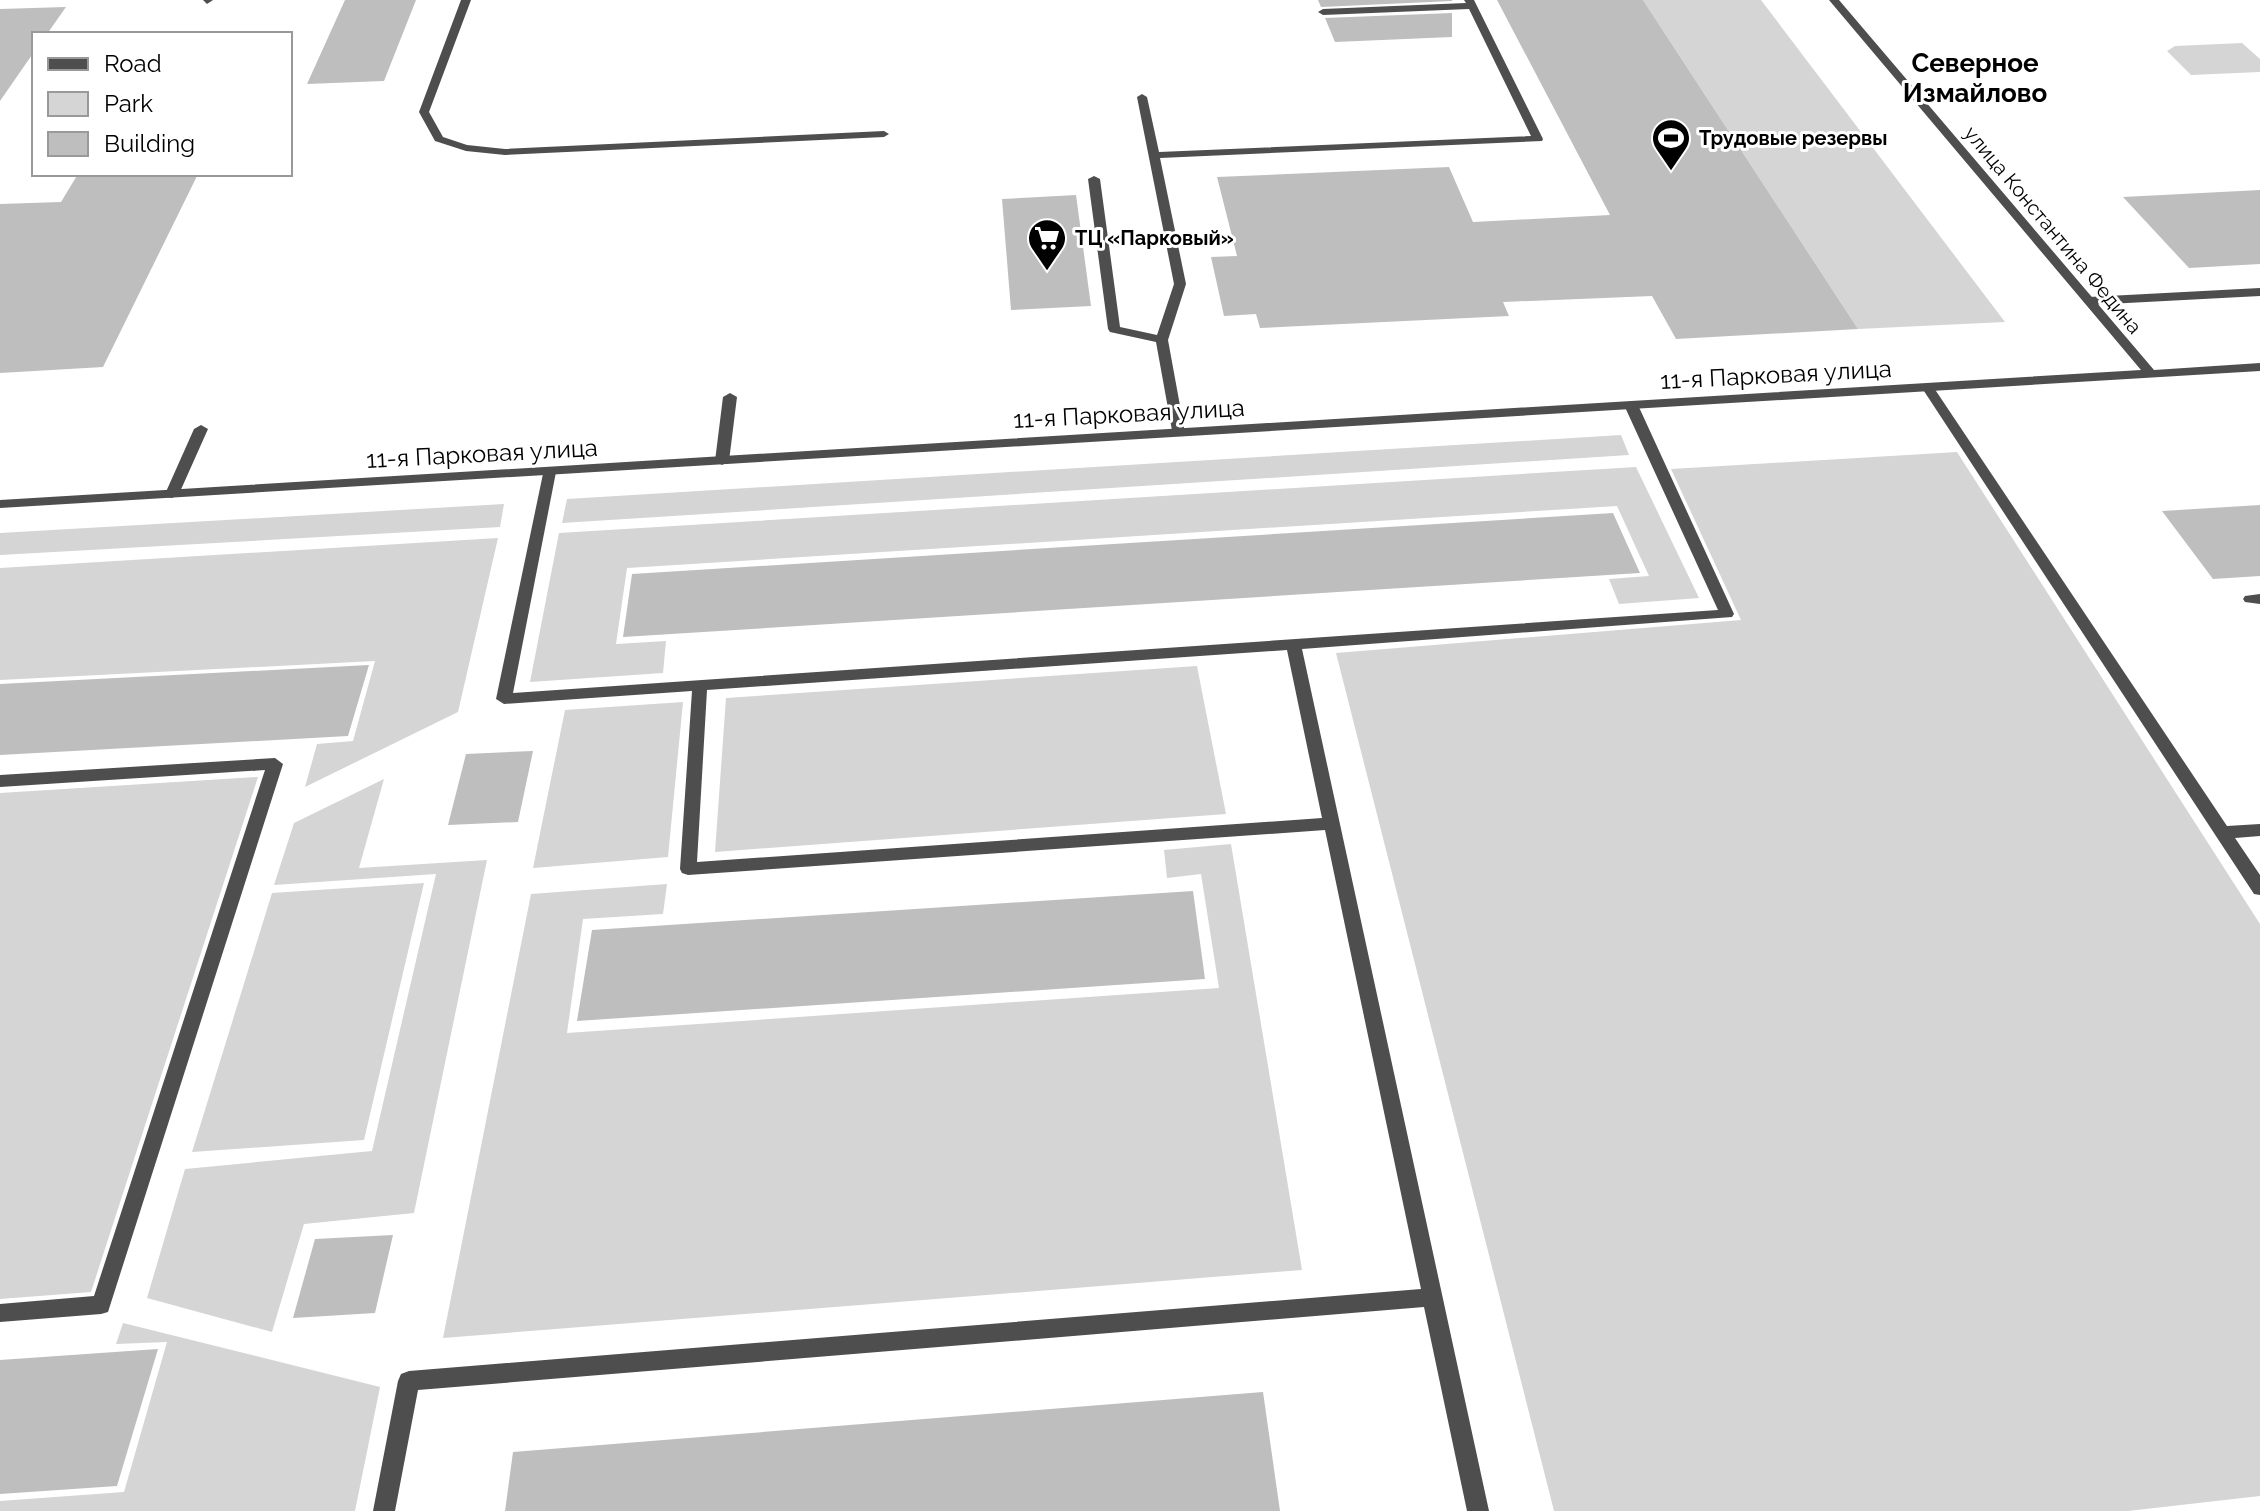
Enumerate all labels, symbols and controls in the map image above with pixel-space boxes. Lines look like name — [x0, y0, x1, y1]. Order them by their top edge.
legend — [32, 32, 292, 176]
district label: Северное Измайлово — [1903, 48, 2047, 108]
text: Road — [104, 49, 162, 78]
text: Park — [104, 89, 153, 118]
sports icon: Трудовые резервы — [1650, 117, 1692, 172]
street label: улица Константина Федина — [1959, 121, 2147, 339]
place label: Трудовые резервы — [1699, 126, 1888, 150]
text: Building — [104, 129, 195, 158]
supermarket icon: ТЦ «Парковый» — [1026, 217, 1068, 272]
place label: ТЦ «Парковый» — [1075, 226, 1234, 250]
street label: 11-я Парковая улица — [1659, 354, 1892, 395]
street label: 11-я Парковая улица — [1012, 393, 1245, 434]
street label: 11-я Парковая улица — [365, 433, 598, 474]

